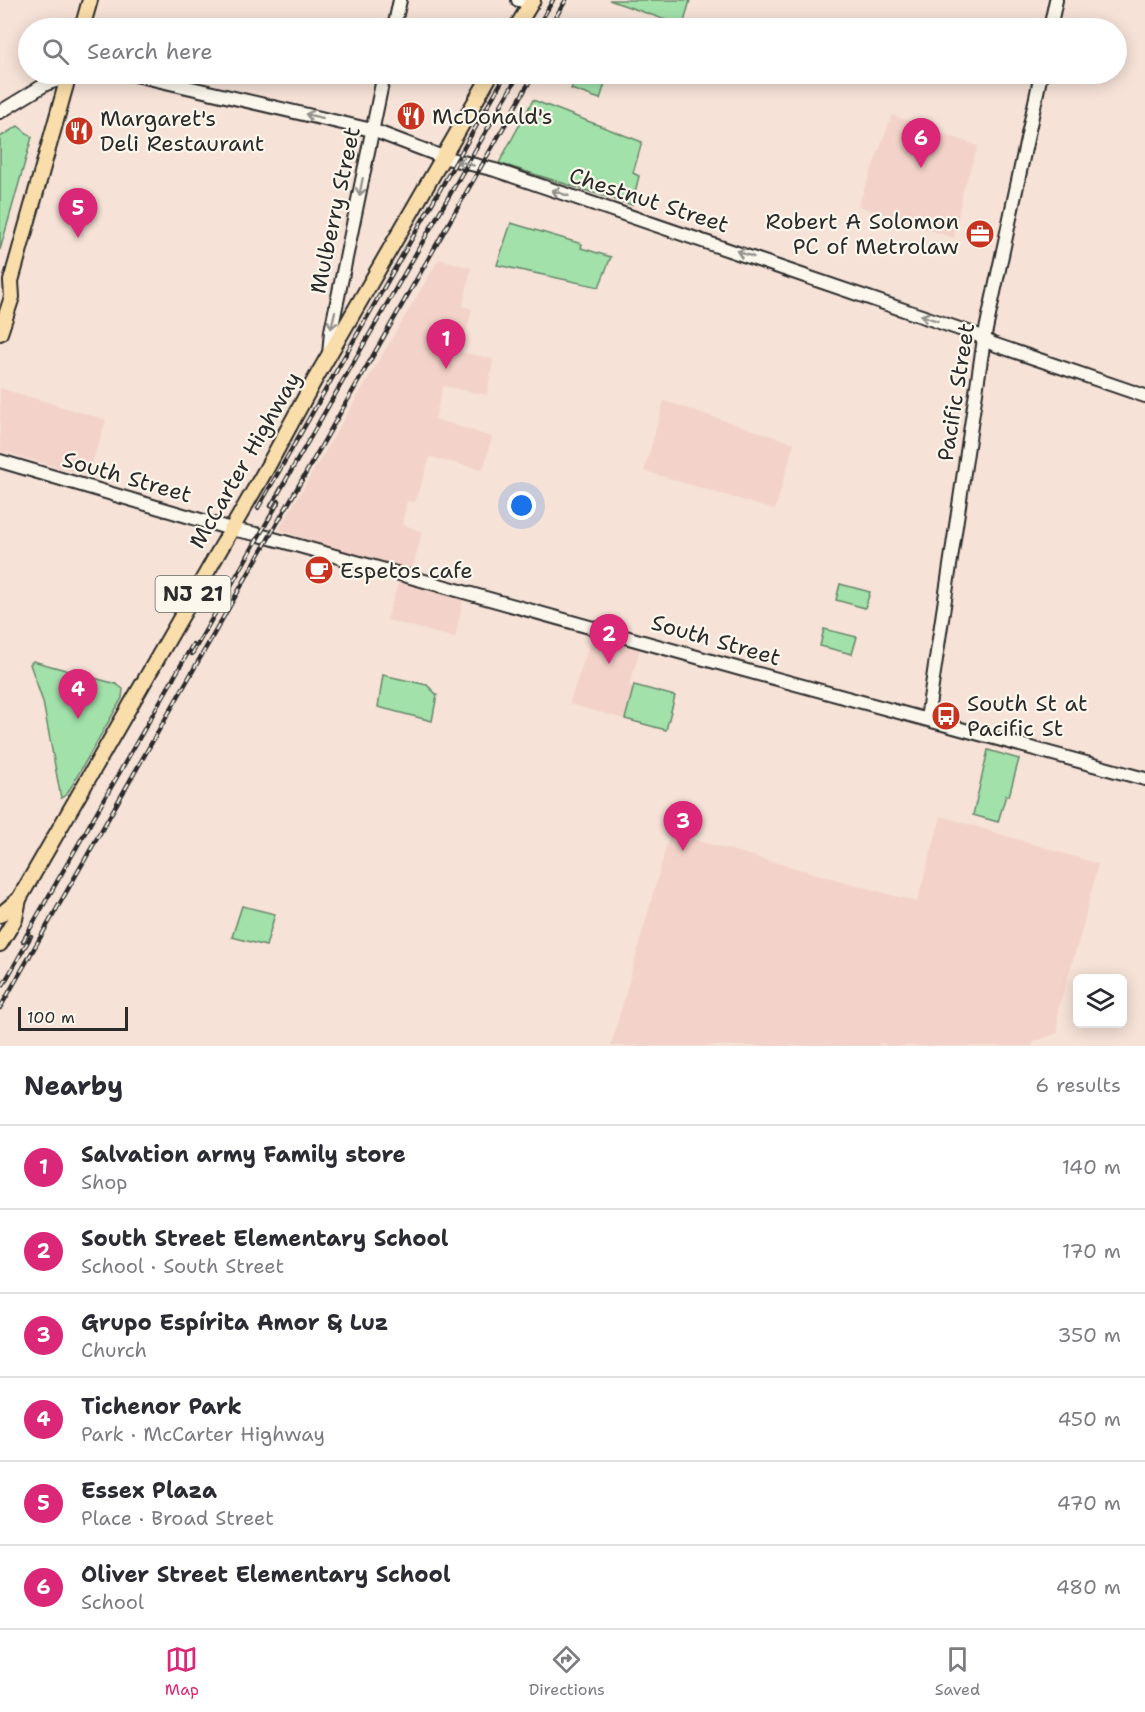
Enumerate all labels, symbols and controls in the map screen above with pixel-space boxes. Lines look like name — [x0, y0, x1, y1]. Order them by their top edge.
search box — [18, 18, 1127, 84]
icon: search — [39, 35, 72, 68]
text: Search here — [87, 37, 213, 66]
restaurant icon: McDonald's — [395, 100, 427, 132]
place label: McDonald's — [432, 102, 553, 131]
place label: Margaret's Deli Restaurant — [100, 104, 265, 158]
one-way arrow — [305, 110, 324, 122]
restaurant icon: Margaret's Deli Restaurant — [63, 115, 95, 147]
pin: 6 — [902, 118, 940, 168]
street label: Mulberry Street — [303, 124, 367, 296]
one-way arrow — [456, 157, 475, 168]
street label: Chestnut Street — [566, 161, 732, 239]
one-way arrow — [354, 178, 366, 197]
one-way arrow — [551, 186, 570, 197]
pin: 5 — [58, 188, 98, 238]
place label: Robert A Solomon PC of Metrolaw — [766, 207, 959, 261]
office icon: Robert A Solomon PC of Metrolaw — [964, 218, 996, 250]
one-way arrow — [736, 248, 755, 259]
one-way arrow — [327, 310, 339, 329]
one-way arrow — [920, 312, 939, 323]
pin: 1 — [426, 320, 466, 369]
street label: Pacific Street — [931, 321, 981, 463]
street label: McCarter Highway — [182, 366, 308, 554]
street label: South Street — [59, 445, 195, 509]
your location — [507, 491, 536, 520]
cafe icon: Espetos cafe — [303, 554, 335, 586]
place label: Espetos cafe — [340, 556, 473, 585]
road number: NJ 21 — [156, 576, 230, 612]
street label: South Street — [648, 608, 784, 672]
pin: 2 — [590, 614, 628, 664]
pin: 4 — [58, 670, 98, 719]
place label: South St at Pacific St — [967, 689, 1088, 743]
bus stop icon: South St at Pacific St — [930, 700, 962, 732]
pin: 3 — [664, 802, 702, 851]
map controls — [1073, 974, 1127, 1028]
button: layers — [1073, 974, 1127, 1028]
scale bar — [18, 1004, 128, 1032]
text: 100 m — [27, 1007, 75, 1028]
text: Nearby — [24, 1068, 123, 1103]
text: 6 results — [1035, 1072, 1121, 1098]
text: Salvation army Family store — [81, 1140, 406, 1169]
text: 1 — [39, 1154, 48, 1180]
text: 140 m — [1062, 1154, 1121, 1180]
text: Shop — [81, 1169, 128, 1195]
text: South Street Elementary School — [81, 1224, 448, 1253]
text: 2 — [37, 1238, 51, 1264]
text: 170 m — [1062, 1238, 1121, 1264]
text: School · South Street — [81, 1253, 284, 1279]
text: Grupo Espírita Amor & Luz — [81, 1308, 388, 1337]
text: 3 — [37, 1322, 51, 1348]
text: 350 m — [1057, 1322, 1121, 1348]
text: Church — [81, 1337, 147, 1363]
text: Tichenor Park — [81, 1392, 242, 1421]
text: 4 — [37, 1406, 51, 1432]
text: 450 m — [1057, 1406, 1121, 1432]
text: Park · McCarter Highway — [81, 1421, 325, 1447]
text: Essex Plaza — [81, 1476, 217, 1505]
text: 5 — [37, 1490, 50, 1516]
text: 470 m — [1057, 1490, 1121, 1516]
text: Place · Broad Street — [81, 1505, 274, 1531]
text: Oliver Street Elementary School — [81, 1560, 451, 1589]
text: 6 — [37, 1574, 51, 1600]
text: 480 m — [1056, 1574, 1121, 1600]
text: School — [81, 1589, 144, 1615]
tab: Map — [165, 1643, 199, 1700]
tab: Directions — [529, 1643, 605, 1700]
tab: Saved — [935, 1643, 980, 1700]

